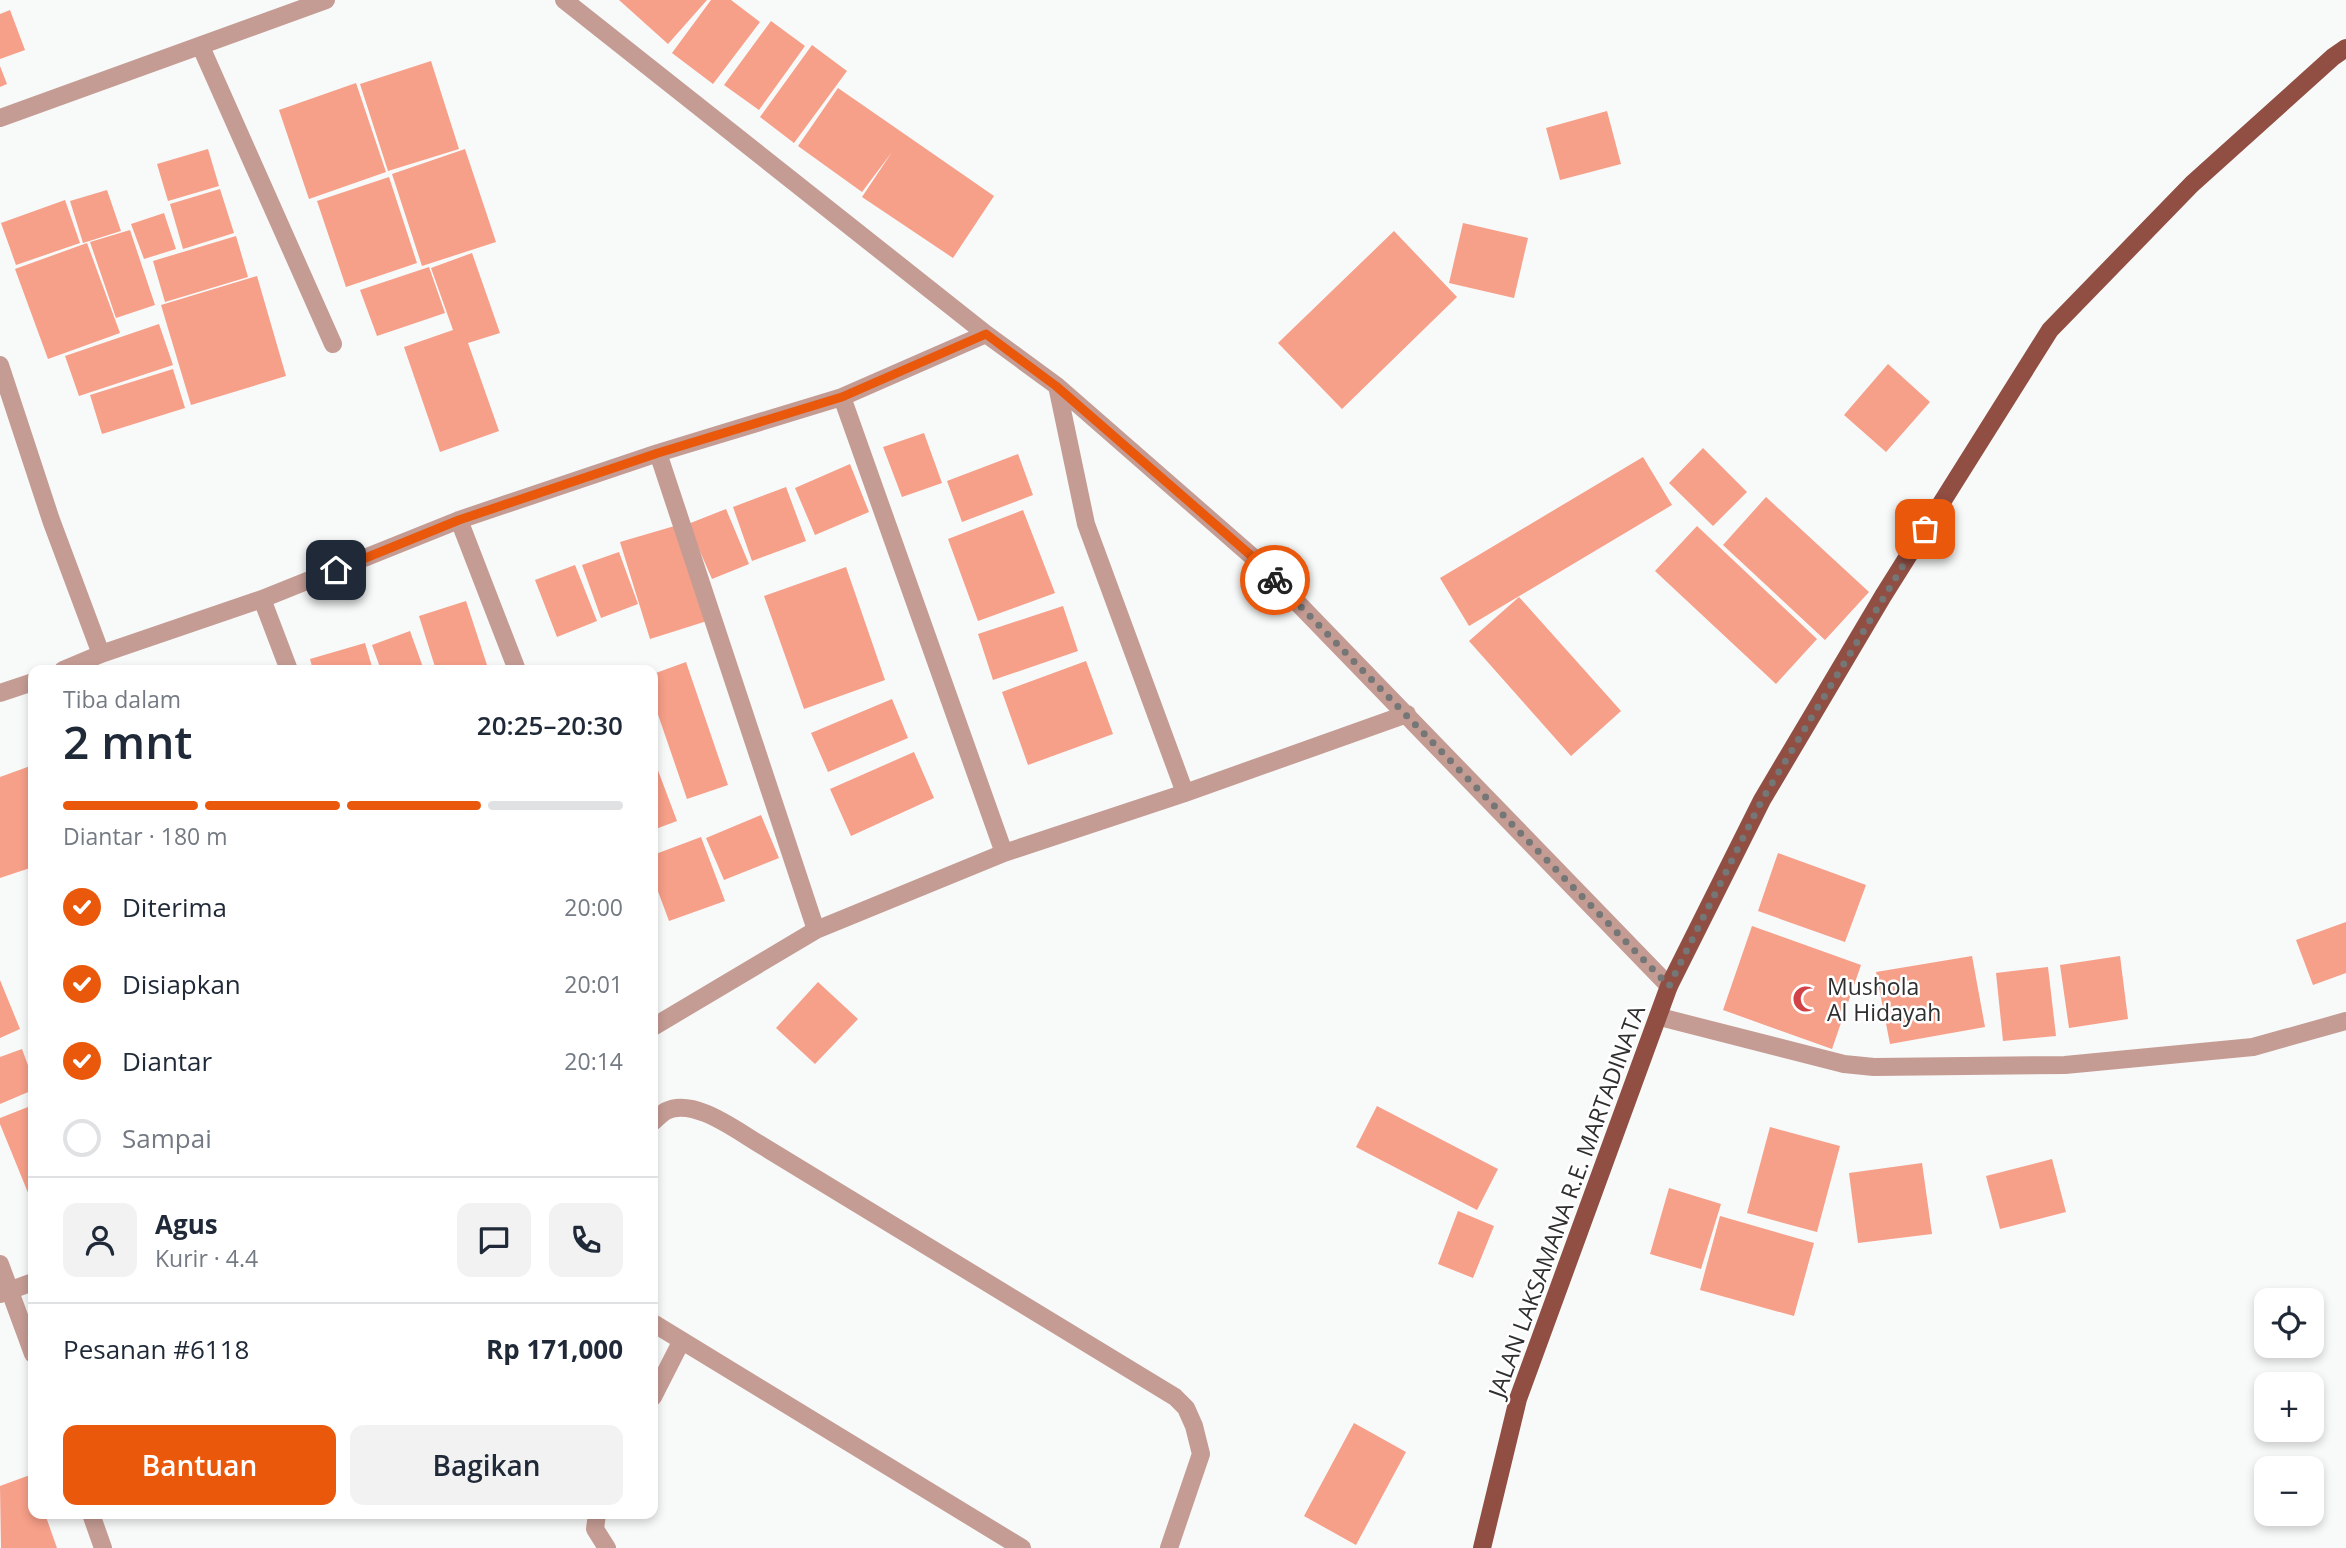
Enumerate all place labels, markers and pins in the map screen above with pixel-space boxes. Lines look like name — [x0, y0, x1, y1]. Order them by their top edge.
pin — [1895, 499, 1955, 559]
pin — [306, 540, 366, 600]
place label: Mushola Al Hidayah — [1827, 970, 1941, 1028]
mosque icon: Mushola Al Hidayah — [1791, 984, 1821, 1014]

